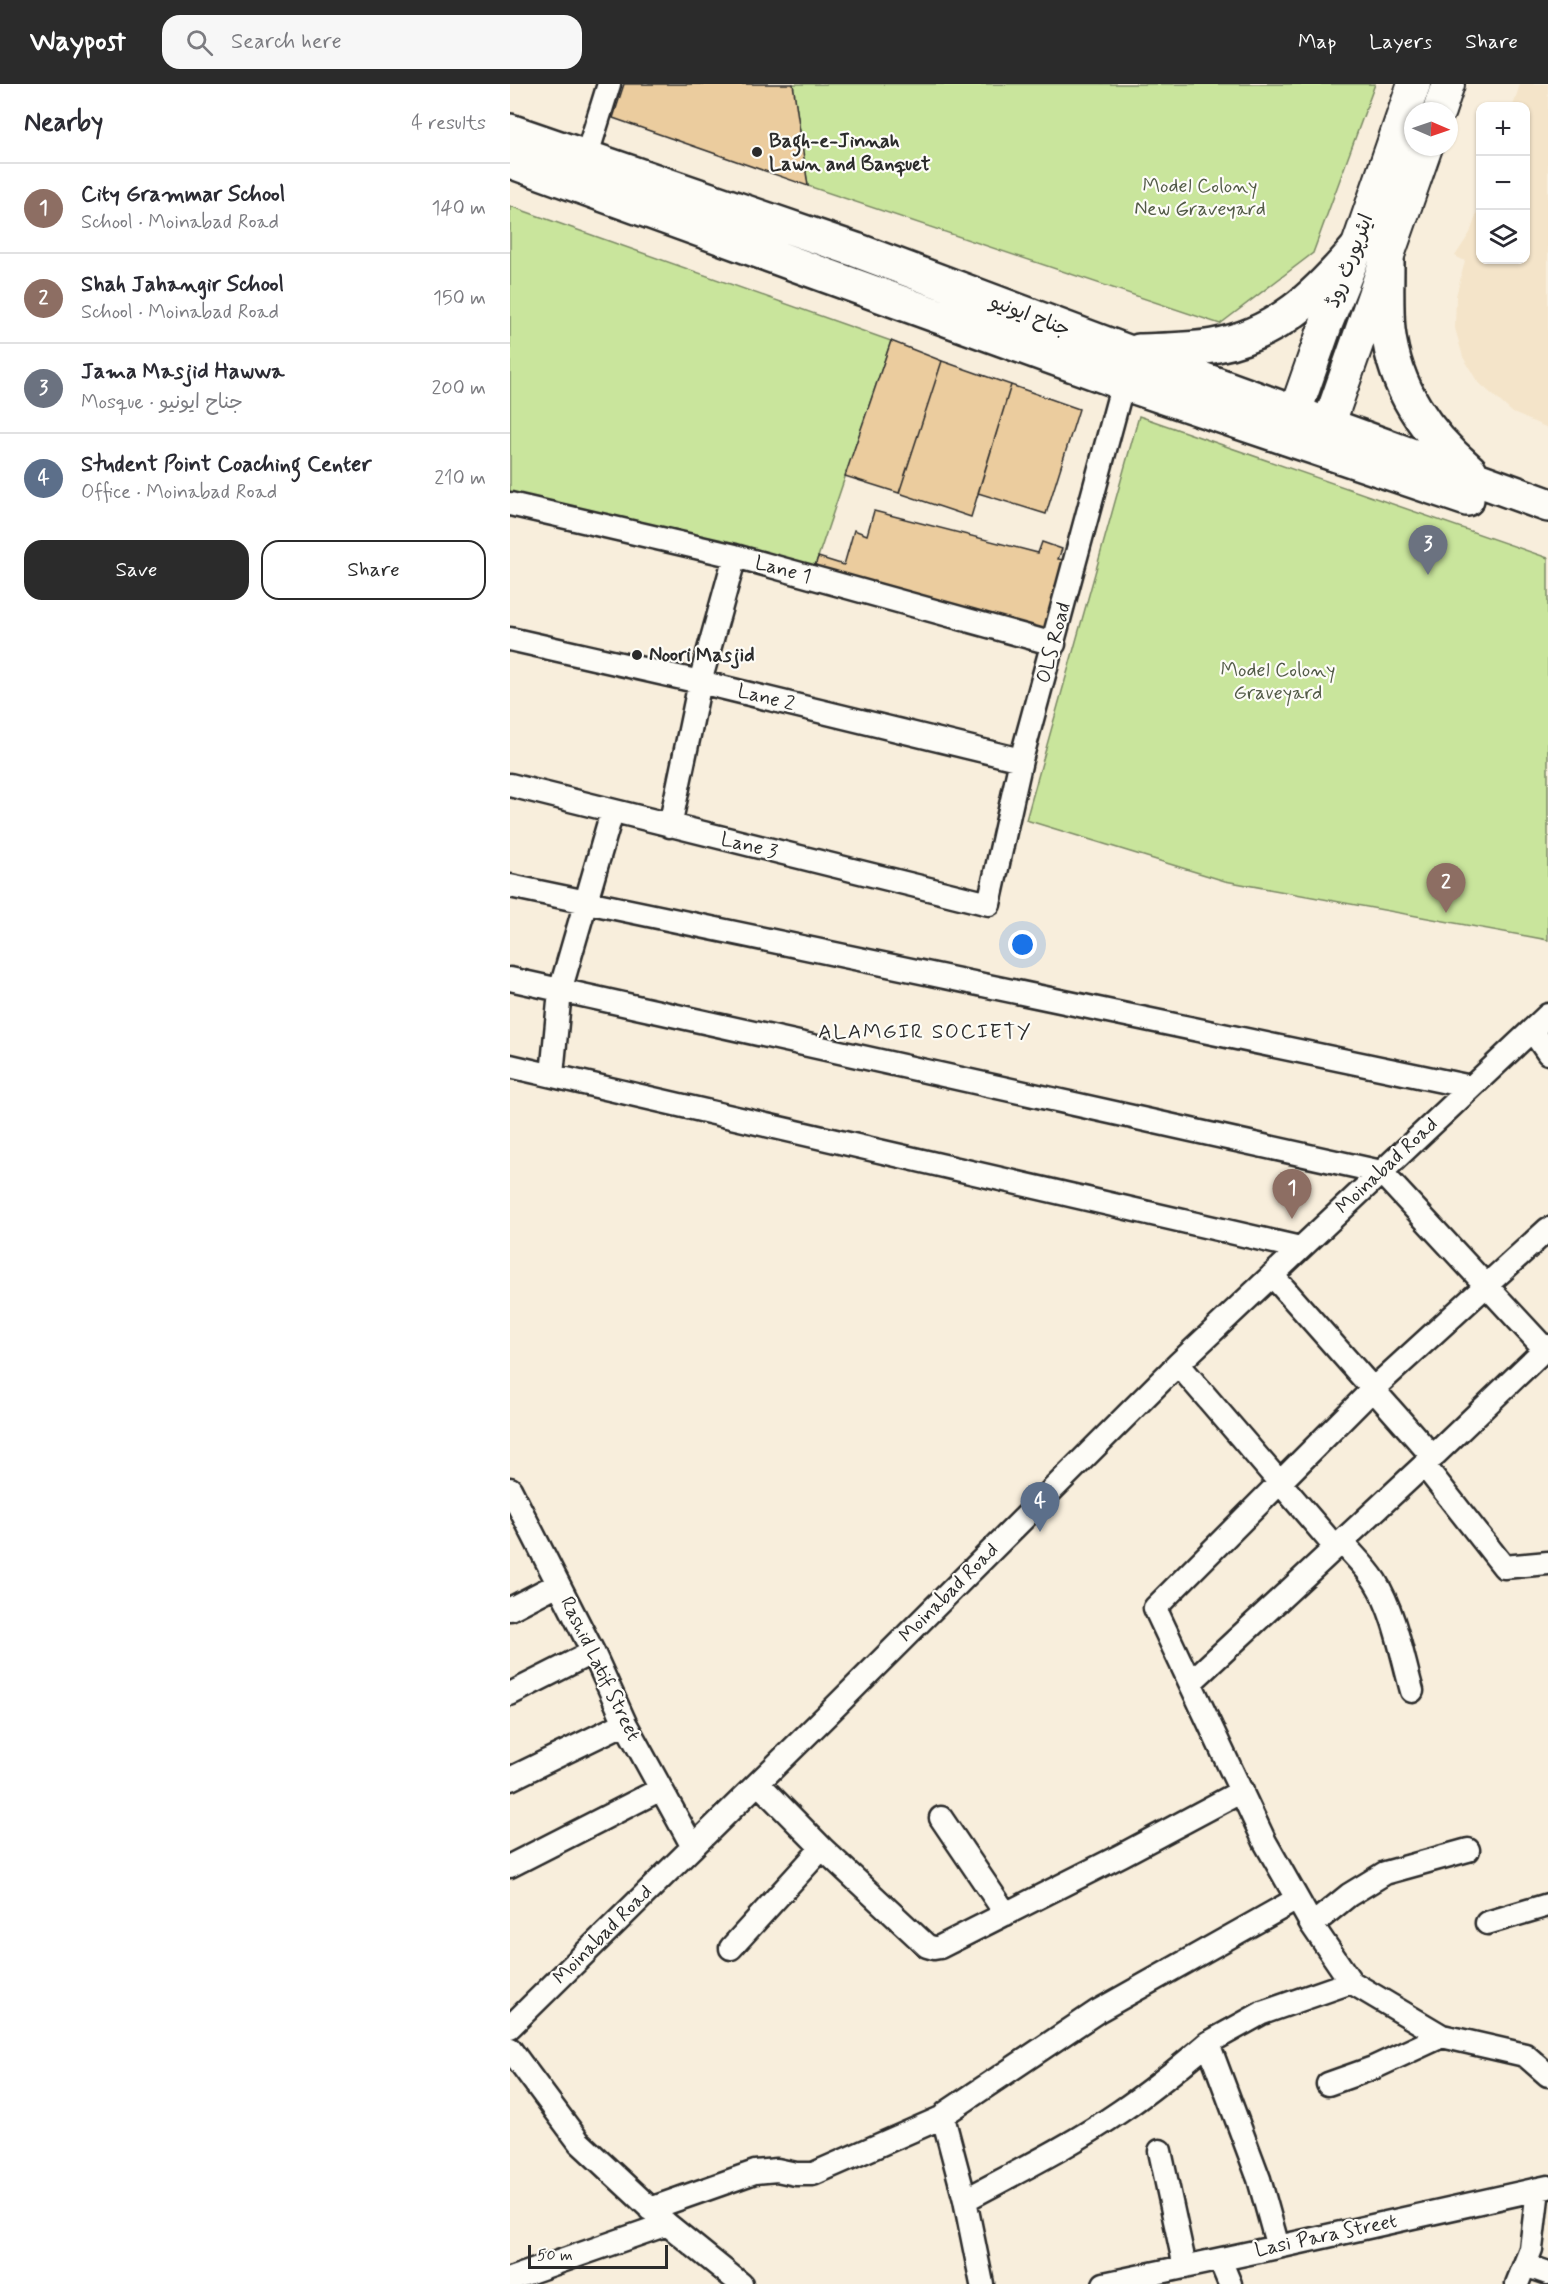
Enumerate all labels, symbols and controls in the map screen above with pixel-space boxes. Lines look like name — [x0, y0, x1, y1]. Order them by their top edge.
search box — [162, 15, 582, 69]
text: Waypost — [30, 24, 126, 61]
icon: search — [183, 26, 216, 59]
text: Search here — [231, 28, 342, 56]
text: Map — [1298, 28, 1336, 56]
text: Layers — [1369, 28, 1432, 56]
text: Share — [1465, 28, 1518, 56]
north arrow — [1404, 102, 1458, 156]
map controls — [1476, 102, 1530, 264]
button: + — [1476, 102, 1530, 156]
text: Nearby — [24, 106, 103, 140]
text: 4 results — [411, 110, 486, 137]
place label: Bagh-e-Jinnah Lawn and Banquet — [769, 128, 931, 178]
marker: Bagh-e-Jinnah Lawn and Banquet — [750, 145, 764, 159]
button: − — [1476, 156, 1530, 210]
park label: Model Colony New Graveyard — [1134, 173, 1266, 223]
text: City Grammar School — [81, 181, 285, 209]
text: 1 — [39, 195, 48, 222]
text: 140 m — [432, 195, 486, 222]
text: School · Moinabad Road — [81, 209, 279, 236]
street label: ایئرپورٹ روڈ — [1320, 210, 1380, 312]
button: layers — [1476, 210, 1530, 264]
text: Shah Jahangir School — [81, 271, 284, 299]
text: 2 — [39, 285, 48, 312]
text: 150 m — [433, 285, 486, 312]
street label: جناح ایونیو — [985, 288, 1074, 344]
text: School · Moinabad Road — [81, 299, 279, 326]
text: Jama Masjid Hawwa — [81, 358, 284, 386]
text: 3 — [39, 375, 48, 402]
text: 200 m — [431, 375, 486, 402]
text: Mosque · جناح ایونیو — [81, 389, 243, 416]
text: Student Point Coaching Center — [81, 451, 371, 479]
text: 4 — [38, 465, 49, 492]
text: 210 m — [434, 465, 486, 492]
text: Office · Moinabad Road — [81, 479, 277, 506]
pin: 3 — [1408, 526, 1448, 575]
button: Save — [24, 540, 249, 600]
button: Share — [261, 540, 486, 600]
street label: Lane 1 — [752, 550, 814, 590]
street label: OLS Road — [1030, 600, 1078, 686]
place label: Noori Masjid — [649, 642, 755, 669]
marker: Noori Masjid — [630, 648, 644, 662]
park label: Model Colony Graveyard — [1220, 657, 1336, 707]
street label: Lane 2 — [735, 678, 798, 718]
street label: Lane 3 — [718, 826, 780, 866]
pin: 2 — [1426, 864, 1466, 913]
your location — [1008, 930, 1037, 959]
district label: ALAMGIR SOCIETY — [818, 1018, 1032, 1046]
street label: Moinabad Road — [1330, 1112, 1444, 1220]
pin: 1 — [1272, 1170, 1312, 1219]
pin: 4 — [1020, 1482, 1060, 1532]
street label: Moinabad Road — [893, 1537, 1005, 1649]
street label: Rashid Latif Street — [553, 1592, 647, 1746]
street label: Moinabad Road — [547, 1879, 659, 1991]
street label: Lasi Para Street — [1252, 2208, 1400, 2264]
scale bar — [528, 2242, 668, 2270]
text: 50 m — [537, 2245, 573, 2266]

